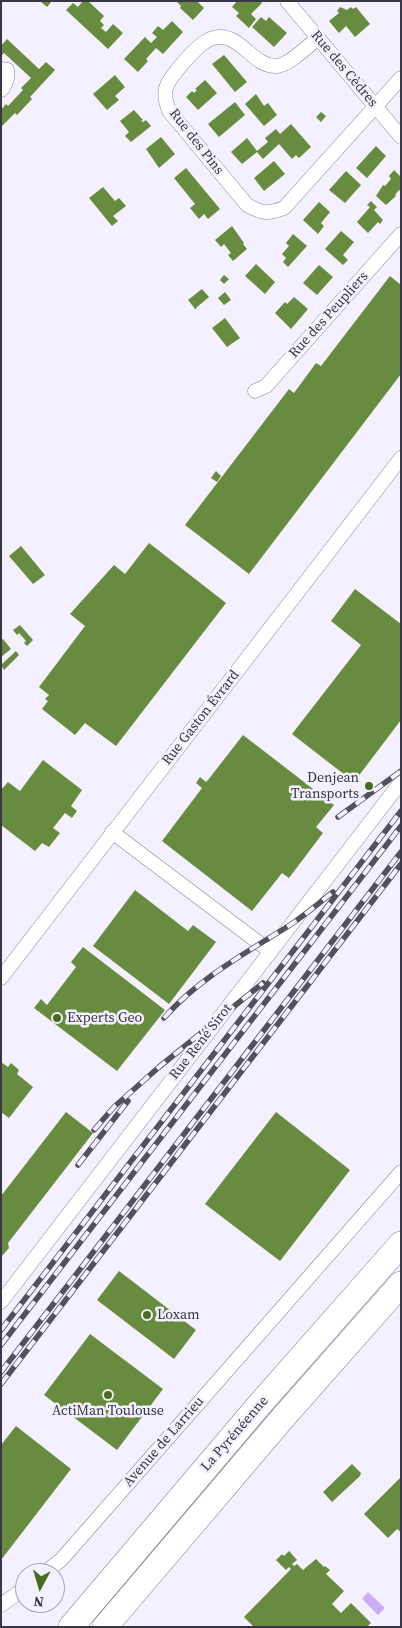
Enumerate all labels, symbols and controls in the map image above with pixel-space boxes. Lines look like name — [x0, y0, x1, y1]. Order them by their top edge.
street label: Rue des Cèdres — [307, 27, 381, 111]
street label: Rue des Pins — [165, 106, 227, 178]
street label: Rue des Peupliers — [286, 268, 372, 362]
street label: Rue Gaston Évrard — [159, 667, 243, 769]
place label: Denjean Transports — [291, 770, 359, 802]
marker: Denjean Transports — [363, 780, 375, 792]
street label: Rue René Sirot — [166, 1001, 236, 1083]
place label: Experts Geo — [67, 1010, 142, 1026]
marker: Experts Geo — [51, 1012, 63, 1024]
place label: Loxam — [157, 1307, 200, 1323]
marker: Loxam — [141, 1309, 153, 1321]
marker: ActiMan Toulouse — [102, 1389, 114, 1401]
street label: Avenue de Larrieu — [120, 1393, 208, 1491]
street label: La Pyrénéenne — [198, 1393, 272, 1475]
place label: ActiMan Toulouse — [52, 1403, 164, 1419]
north arrow — [15, 1563, 65, 1613]
text: N — [32, 1591, 45, 1612]

